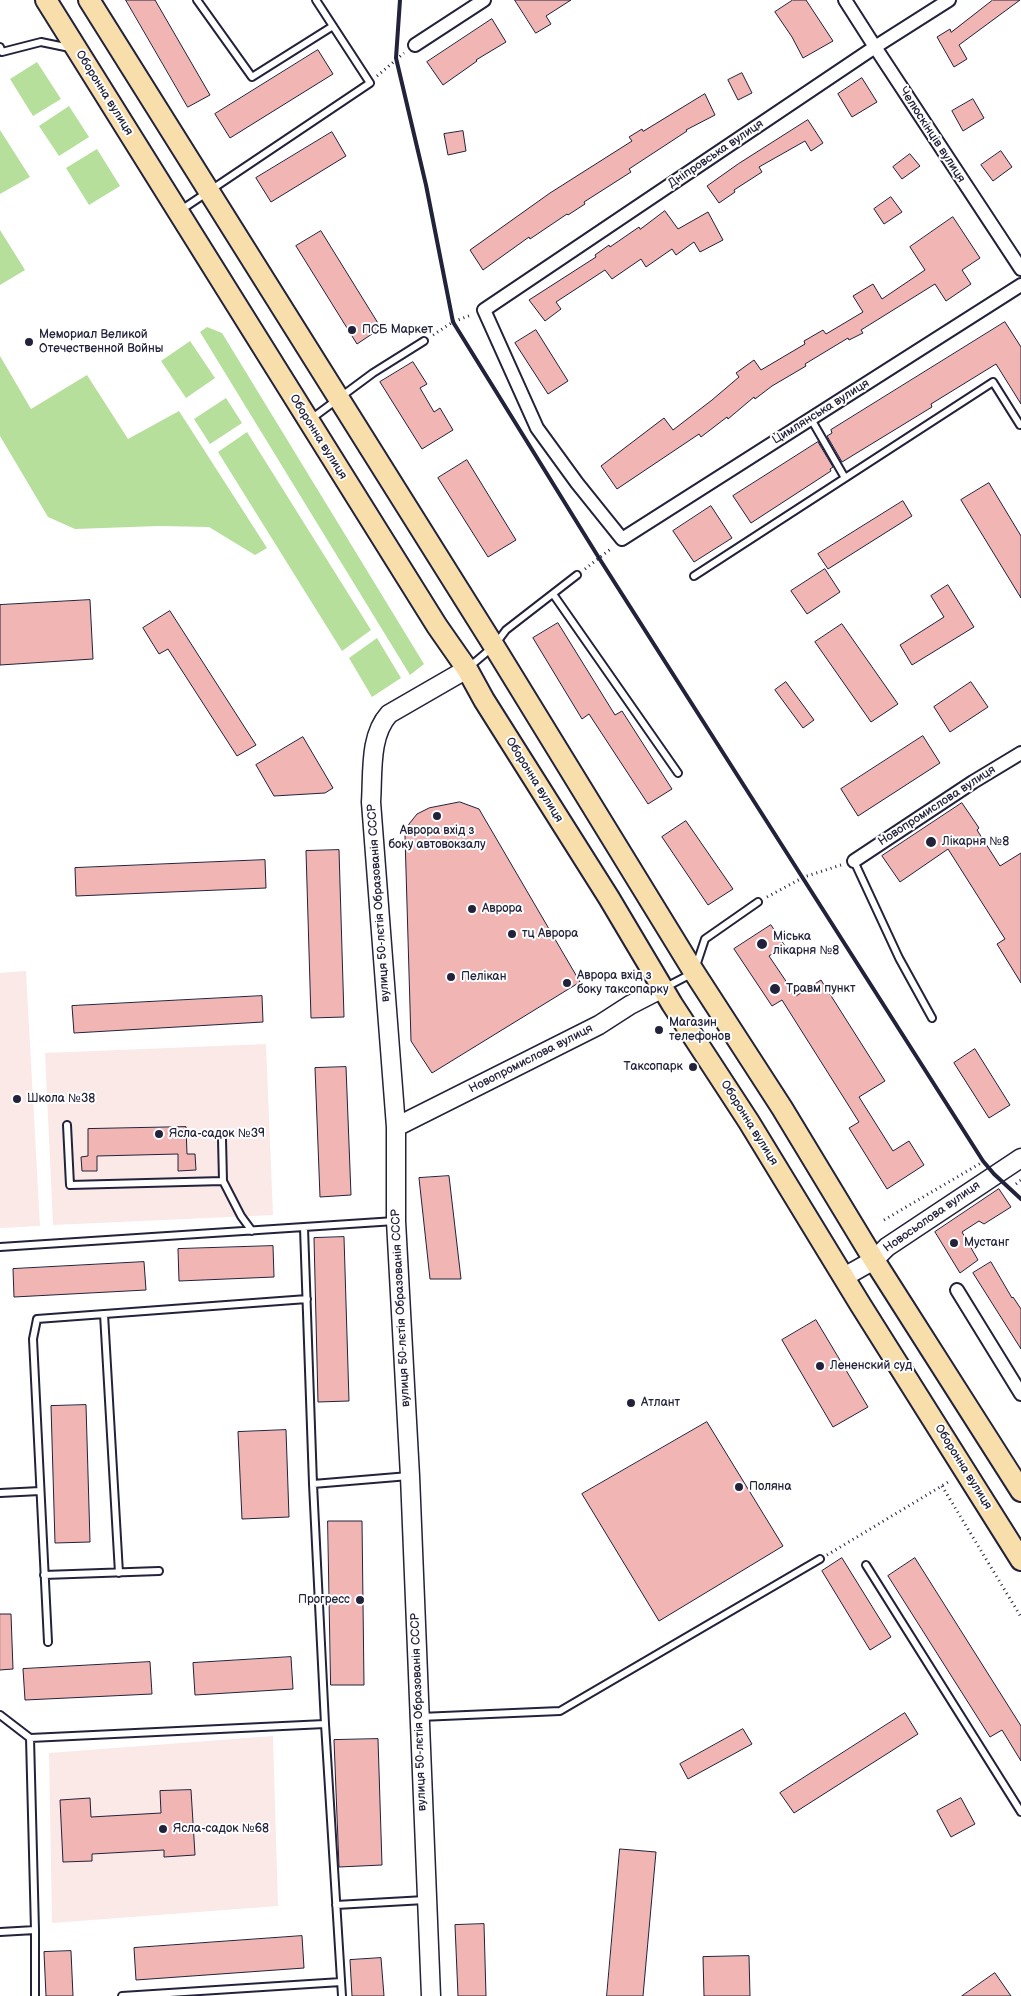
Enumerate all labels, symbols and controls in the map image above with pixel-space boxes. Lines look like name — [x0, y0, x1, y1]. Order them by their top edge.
street label: Оборонна вулиця — [72, 48, 136, 138]
street label: Челюскінців вулиця — [896, 85, 968, 185]
street label: Дніпровська вулиця — [666, 117, 766, 191]
place label: ПСБ Маркет — [362, 323, 433, 337]
marker: ПСБ Маркет — [346, 324, 358, 336]
place label: Мемориал Великой Отечественной Войны — [39, 328, 163, 356]
marker: Мемориал Великой Отечественной Войны — [23, 336, 35, 348]
street label: Цимлянська вулиця — [770, 376, 872, 448]
street label: Оборонна вулиця — [286, 392, 350, 482]
street label: Оборонна вулиця — [502, 735, 566, 825]
street label: Новопромислова вулиця — [876, 763, 998, 849]
street label: вулиця 50-лєтія Образованія СССР — [365, 804, 393, 1002]
marker: Аврора вхід з боку автовокзалу — [431, 810, 443, 822]
place label: Аврора вхід з боку автовокзалу — [388, 824, 486, 852]
marker: Лікарня №8 — [924, 835, 938, 849]
place label: Лікарня №8 — [942, 835, 1009, 849]
place label: Аврора — [482, 902, 522, 916]
marker: Аврора — [466, 903, 478, 915]
place label: тц Аврора — [522, 927, 578, 941]
marker: тц Аврора — [506, 928, 518, 940]
place label: Міська лікарня №8 — [773, 930, 839, 958]
marker: Міська лікарня №8 — [755, 937, 769, 951]
place label: Аврора вхід з боку таксопарку — [577, 969, 668, 997]
place label: Пелікан — [461, 970, 507, 984]
marker: Пелікан — [445, 971, 457, 983]
marker: Аврора вхід з боку таксопарку — [561, 977, 573, 989]
marker: Травм пункт — [768, 982, 782, 996]
place label: Травм пункт — [786, 982, 855, 996]
place label: Магазин телефонов — [669, 1016, 730, 1044]
street label: Новопромислова вулиця — [467, 1022, 595, 1096]
marker: Магазин телефонов — [653, 1024, 665, 1036]
place label: Таксопарк — [623, 1060, 683, 1074]
marker: Таксопарк — [687, 1061, 699, 1073]
street label: Оборонна вулиця — [717, 1078, 781, 1168]
place label: Школа №38 — [27, 1092, 95, 1106]
marker: Школа №38 — [11, 1093, 23, 1105]
place label: Ясла-садок №39 — [169, 1127, 265, 1141]
marker: Ясла-садок №39 — [153, 1128, 165, 1140]
street label: Новосьолова вулиця — [881, 1178, 983, 1256]
street label: вулиця 50-лєтія Образованія СССР — [389, 1209, 413, 1407]
place label: Мустанг — [964, 1236, 1009, 1250]
marker: Мустанг — [948, 1237, 960, 1249]
place label: Лененский суд — [830, 1359, 912, 1373]
marker: Лененский суд — [814, 1360, 826, 1372]
place label: Атлант — [641, 1396, 680, 1410]
marker: Атлант — [625, 1397, 637, 1409]
street label: Оборонна вулиця — [931, 1422, 995, 1512]
place label: Поляна — [749, 1480, 791, 1494]
marker: Поляна — [733, 1481, 745, 1493]
place label: Прогресс — [298, 1593, 350, 1607]
marker: Прогресс — [354, 1594, 366, 1606]
street label: вулиця 50-лєтія Образованія СССР — [408, 1613, 430, 1811]
place label: Ясла-садок №68 — [173, 1822, 269, 1836]
marker: Ясла-садок №68 — [157, 1823, 169, 1835]

